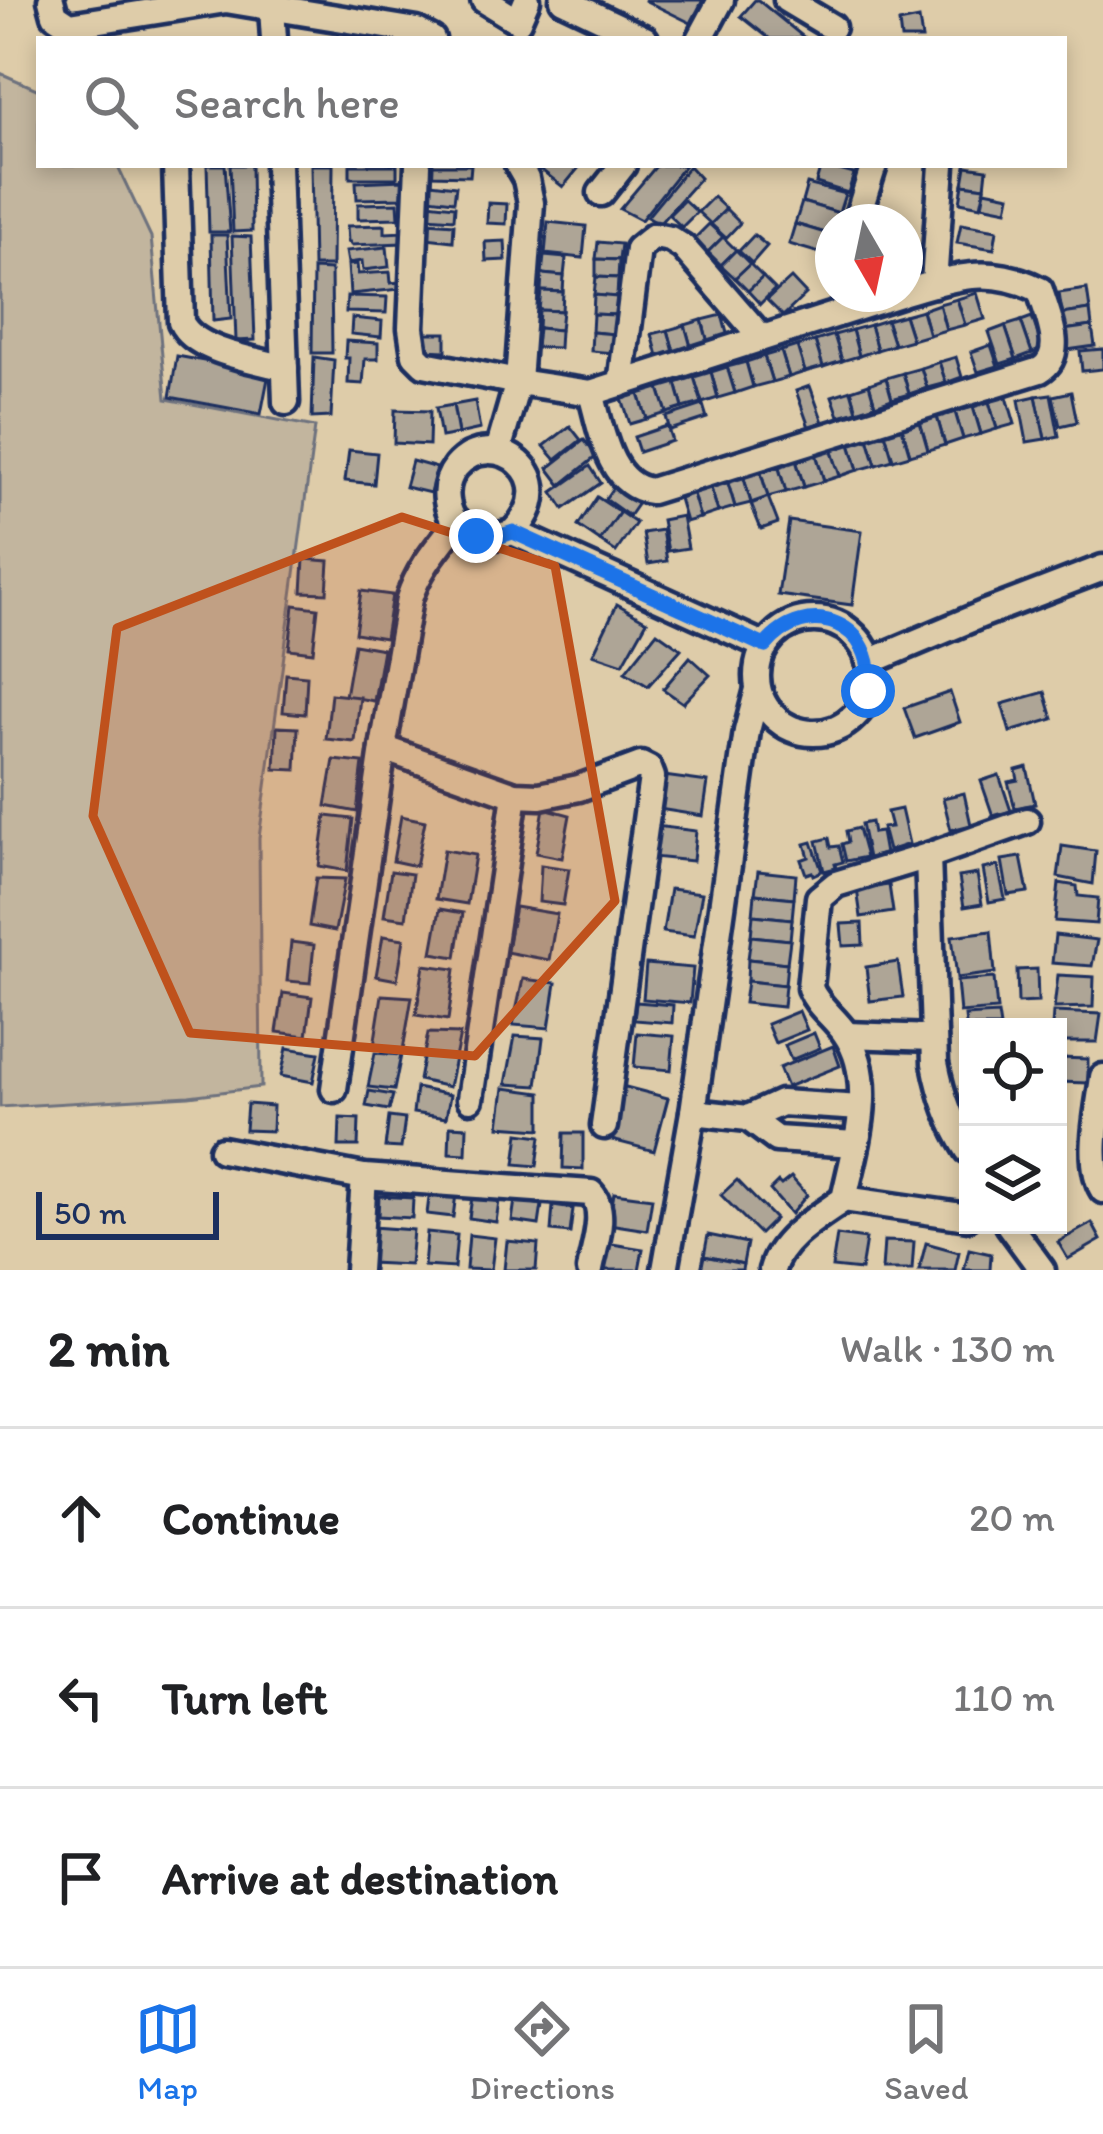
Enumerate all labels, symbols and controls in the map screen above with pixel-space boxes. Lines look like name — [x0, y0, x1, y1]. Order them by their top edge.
search box — [36, 36, 1067, 168]
icon: search — [78, 69, 144, 135]
text: Search here — [174, 75, 400, 129]
north arrow — [815, 204, 923, 312]
route end — [449, 509, 503, 563]
route start — [841, 664, 895, 718]
map controls — [959, 1018, 1067, 1234]
button: locate — [959, 1018, 1067, 1126]
button: layers — [959, 1126, 1067, 1234]
scale bar — [36, 1186, 219, 1239]
text: 50 m — [54, 1193, 127, 1232]
text: 2 min — [48, 1318, 169, 1379]
text: Walk · 130 m — [840, 1325, 1055, 1372]
icon: ahead — [48, 1485, 114, 1551]
text: Continue — [162, 1491, 340, 1545]
text: 20 m — [969, 1494, 1055, 1541]
icon: left — [48, 1665, 114, 1731]
text: Turn left — [162, 1671, 328, 1725]
text: 110 m — [953, 1674, 1055, 1721]
icon: arrive — [48, 1845, 114, 1911]
text: Arrive at destination — [162, 1851, 558, 1905]
tab: Map — [135, 1996, 201, 2107]
tab: Directions — [470, 1996, 615, 2107]
tab: Saved — [884, 1996, 968, 2107]

